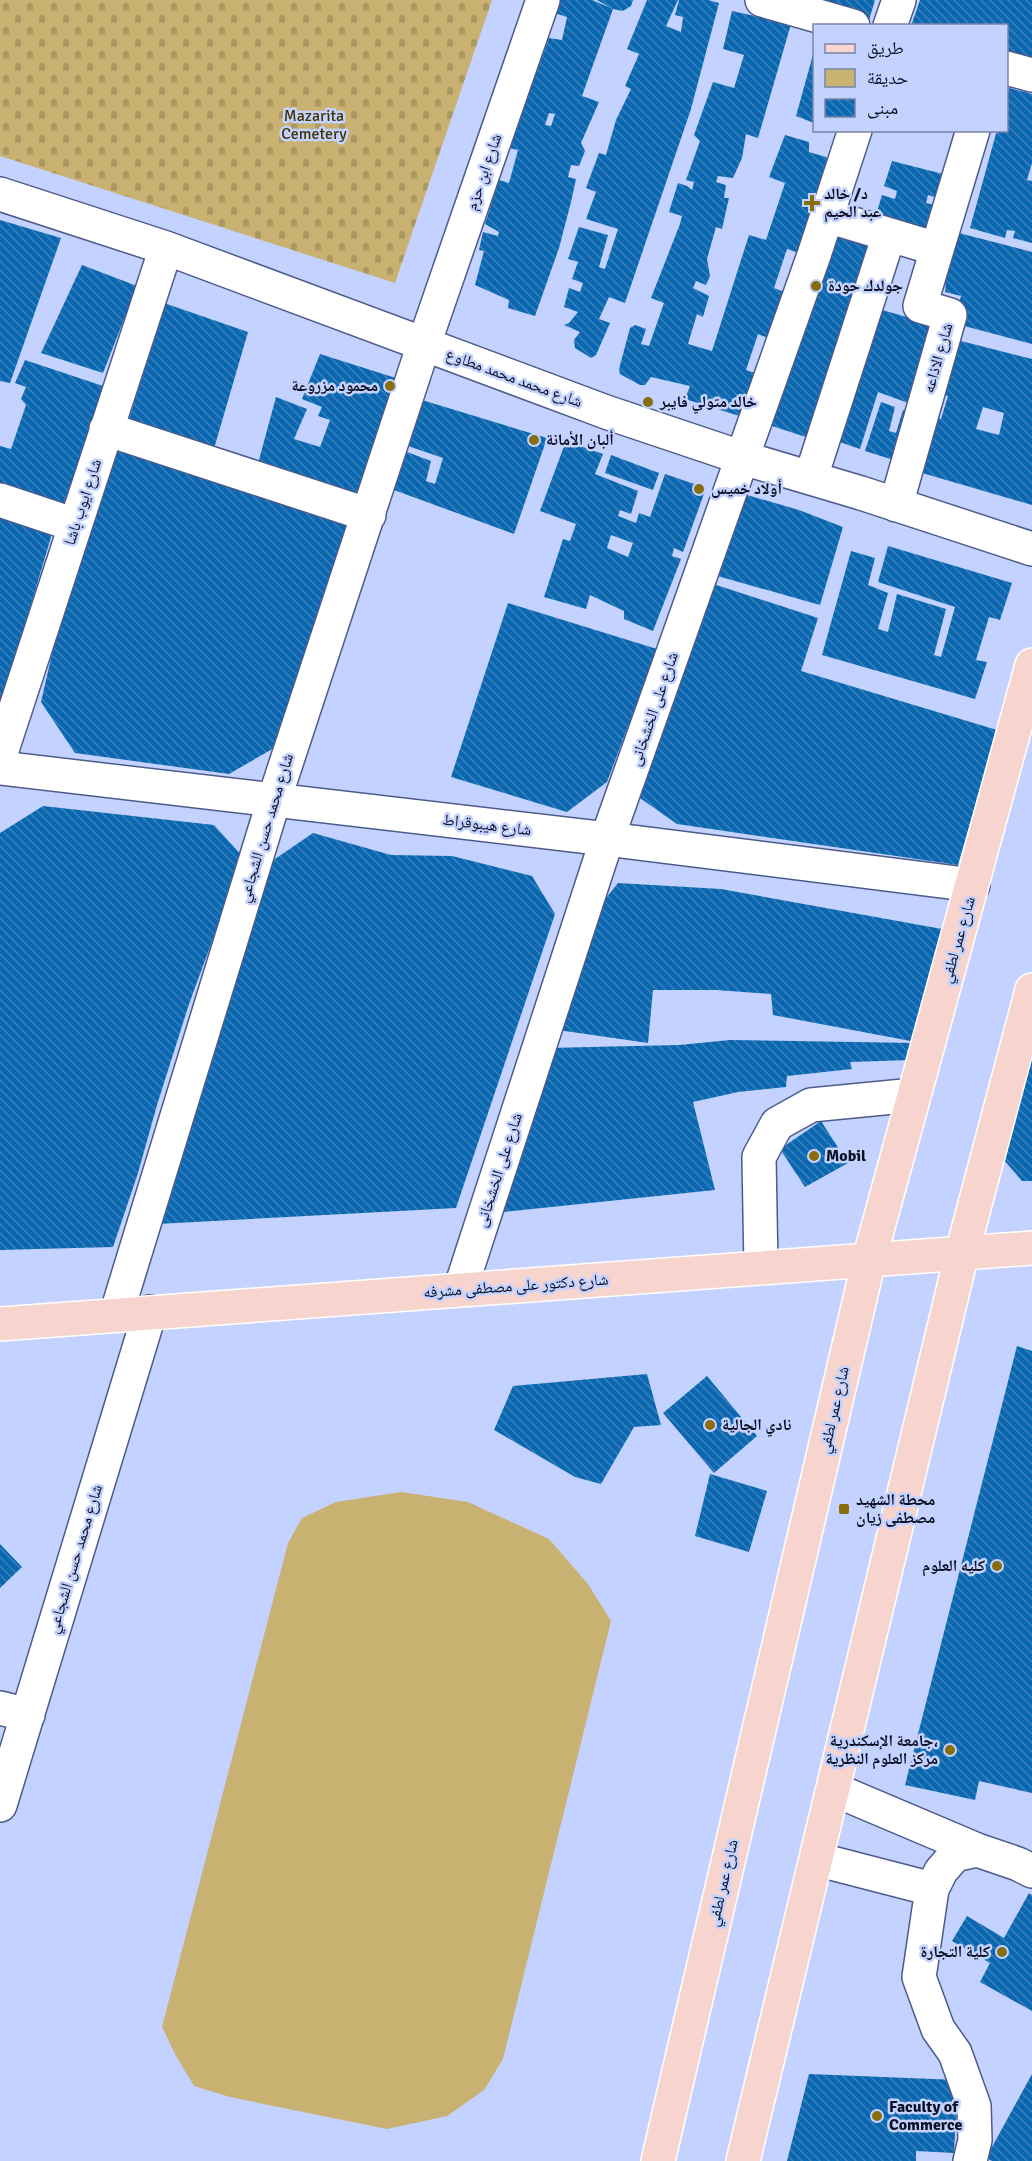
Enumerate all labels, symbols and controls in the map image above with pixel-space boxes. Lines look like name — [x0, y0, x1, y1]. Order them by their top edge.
legend — [813, 24, 1008, 132]
text: طريق — [867, 37, 904, 59]
text: حديقة — [867, 67, 908, 89]
text: مبنى — [867, 97, 898, 119]
park label: Mazarita Cemetery — [281, 106, 347, 144]
street label: شارع ابن حزم — [462, 131, 506, 213]
place label: د/ خالد عبد الحيم — [824, 184, 881, 223]
marker: د/ خالد عبد الحيم — [805, 196, 819, 210]
place label: جولدك حودة — [828, 276, 903, 296]
marker: جولدك حودة — [809, 279, 823, 293]
street label: شارع الاذاعه — [918, 321, 958, 395]
street label: شارع محمد محمد مطاوع — [443, 344, 585, 412]
place label: محمود مزروعة — [291, 376, 378, 396]
marker: محمود مزروعة — [383, 379, 397, 393]
place label: خالد متولي فايبر — [659, 392, 757, 414]
marker: خالد متولي فايبر — [641, 395, 655, 409]
place label: ألبان الأمانة — [546, 430, 614, 450]
marker: ألبان الأمانة — [527, 433, 541, 447]
street label: شارع ايوب باشا — [60, 456, 106, 548]
place label: أولاد خميس — [711, 479, 782, 499]
marker: أولاد خميس — [692, 482, 706, 496]
street label: شارع على الخشخانى — [625, 649, 683, 769]
street label: شارع محمد حسن الشجاعي — [234, 751, 300, 906]
street label: شارع هيبوقراط — [441, 810, 533, 840]
street label: شارع عمر لطفي — [936, 894, 982, 986]
street label: شارع على الخشخانى — [471, 1110, 527, 1230]
place label: Mobil — [826, 1146, 866, 1166]
marker: Mobil — [807, 1149, 821, 1163]
street label: شارع دكتور على مصطفى مشرفه — [423, 1270, 609, 1302]
street label: شارع عمر لطفي — [814, 1364, 856, 1456]
place label: نادي الجالية — [722, 1415, 792, 1437]
marker: نادي الجالية — [703, 1418, 717, 1432]
street label: شارع محمد حسن الشجاعي — [43, 1482, 109, 1637]
place label: محطة الشهيد مصطفى زيان — [856, 1490, 935, 1528]
marker: محطة الشهيد مصطفى زيان — [837, 1502, 851, 1516]
place label: كليه العلوم — [922, 1556, 985, 1577]
marker: كليه العلوم — [990, 1559, 1004, 1573]
place label: جامعة الإسكندرية، مركز العلوم النظرية — [825, 1731, 938, 1770]
marker: جامعة الإسكندرية، مركز العلوم النظرية — [943, 1743, 957, 1757]
street label: شارع عمر لطفي — [703, 1837, 745, 1929]
place label: كلية التجارة — [921, 1942, 990, 1962]
marker: كلية التجارة — [995, 1945, 1009, 1959]
place label: Faculty of Commerce — [889, 2097, 962, 2135]
marker: Faculty of Commerce — [870, 2109, 884, 2123]

